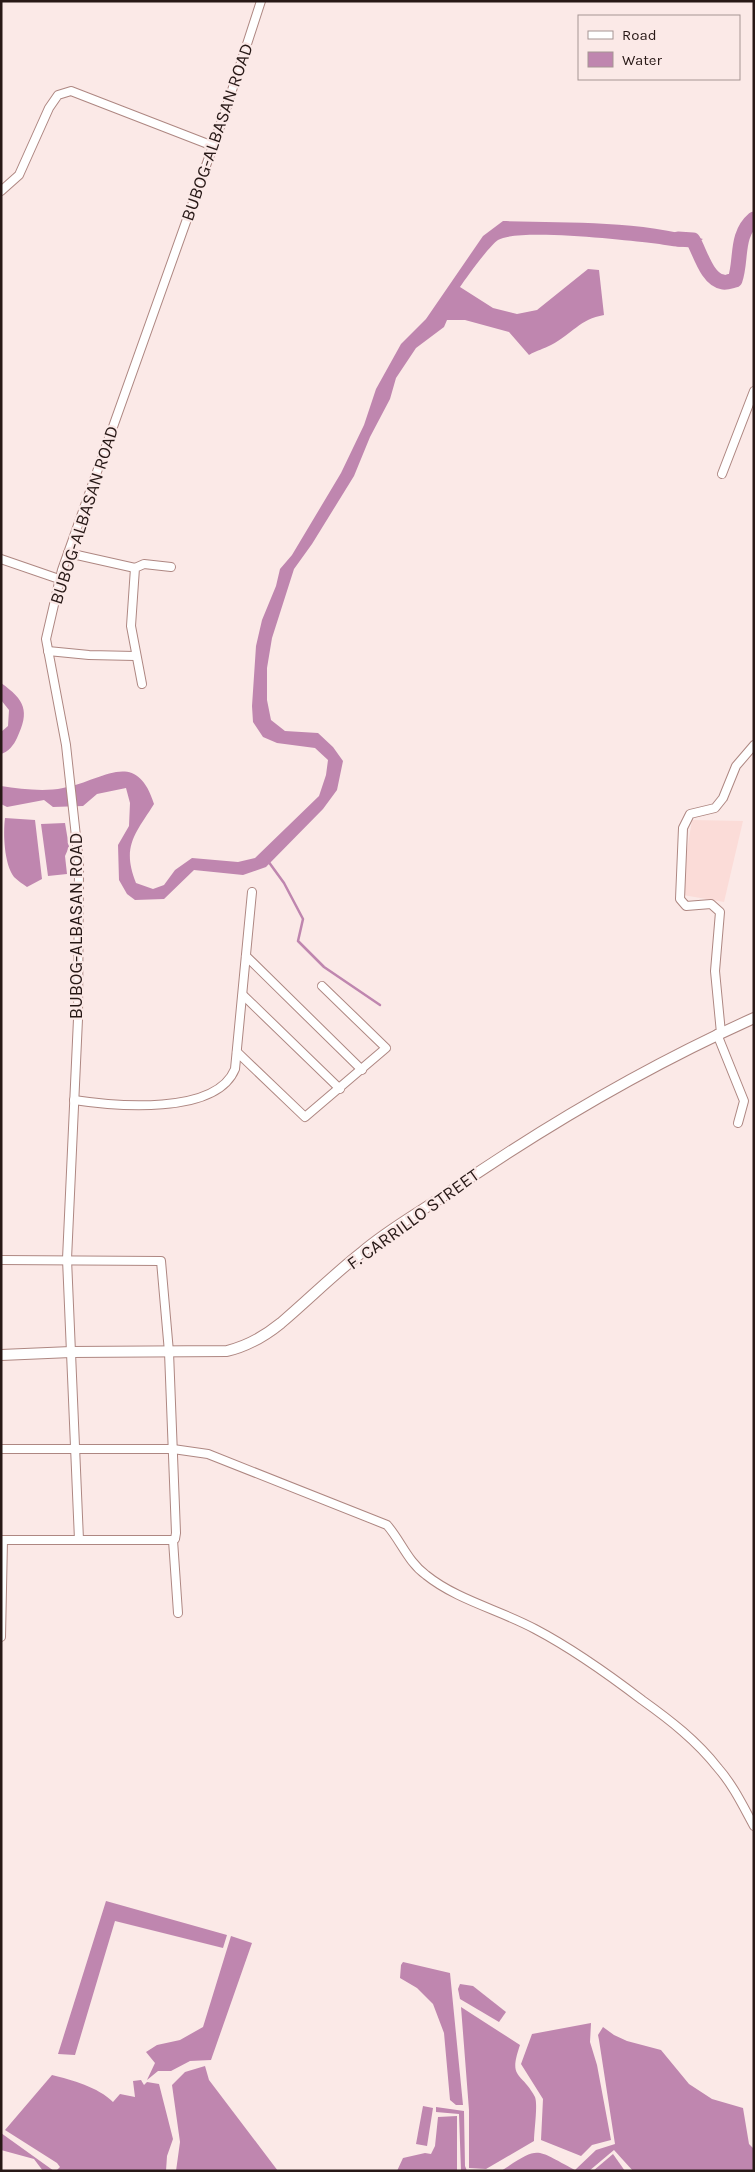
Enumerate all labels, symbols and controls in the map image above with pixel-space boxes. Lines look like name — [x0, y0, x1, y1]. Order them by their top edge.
legend — [578, 15, 740, 80]
text: Road — [622, 26, 657, 44]
street label: BUBOG-ALBASAN ROAD — [176, 40, 258, 224]
text: Water — [622, 51, 663, 69]
street label: BUBOG-ALBASAN ROAD — [45, 423, 123, 607]
street label: BUBOG-ALBASAN ROAD — [65, 833, 87, 1019]
street label: F. CARRILLO STREET — [343, 1164, 483, 1274]

